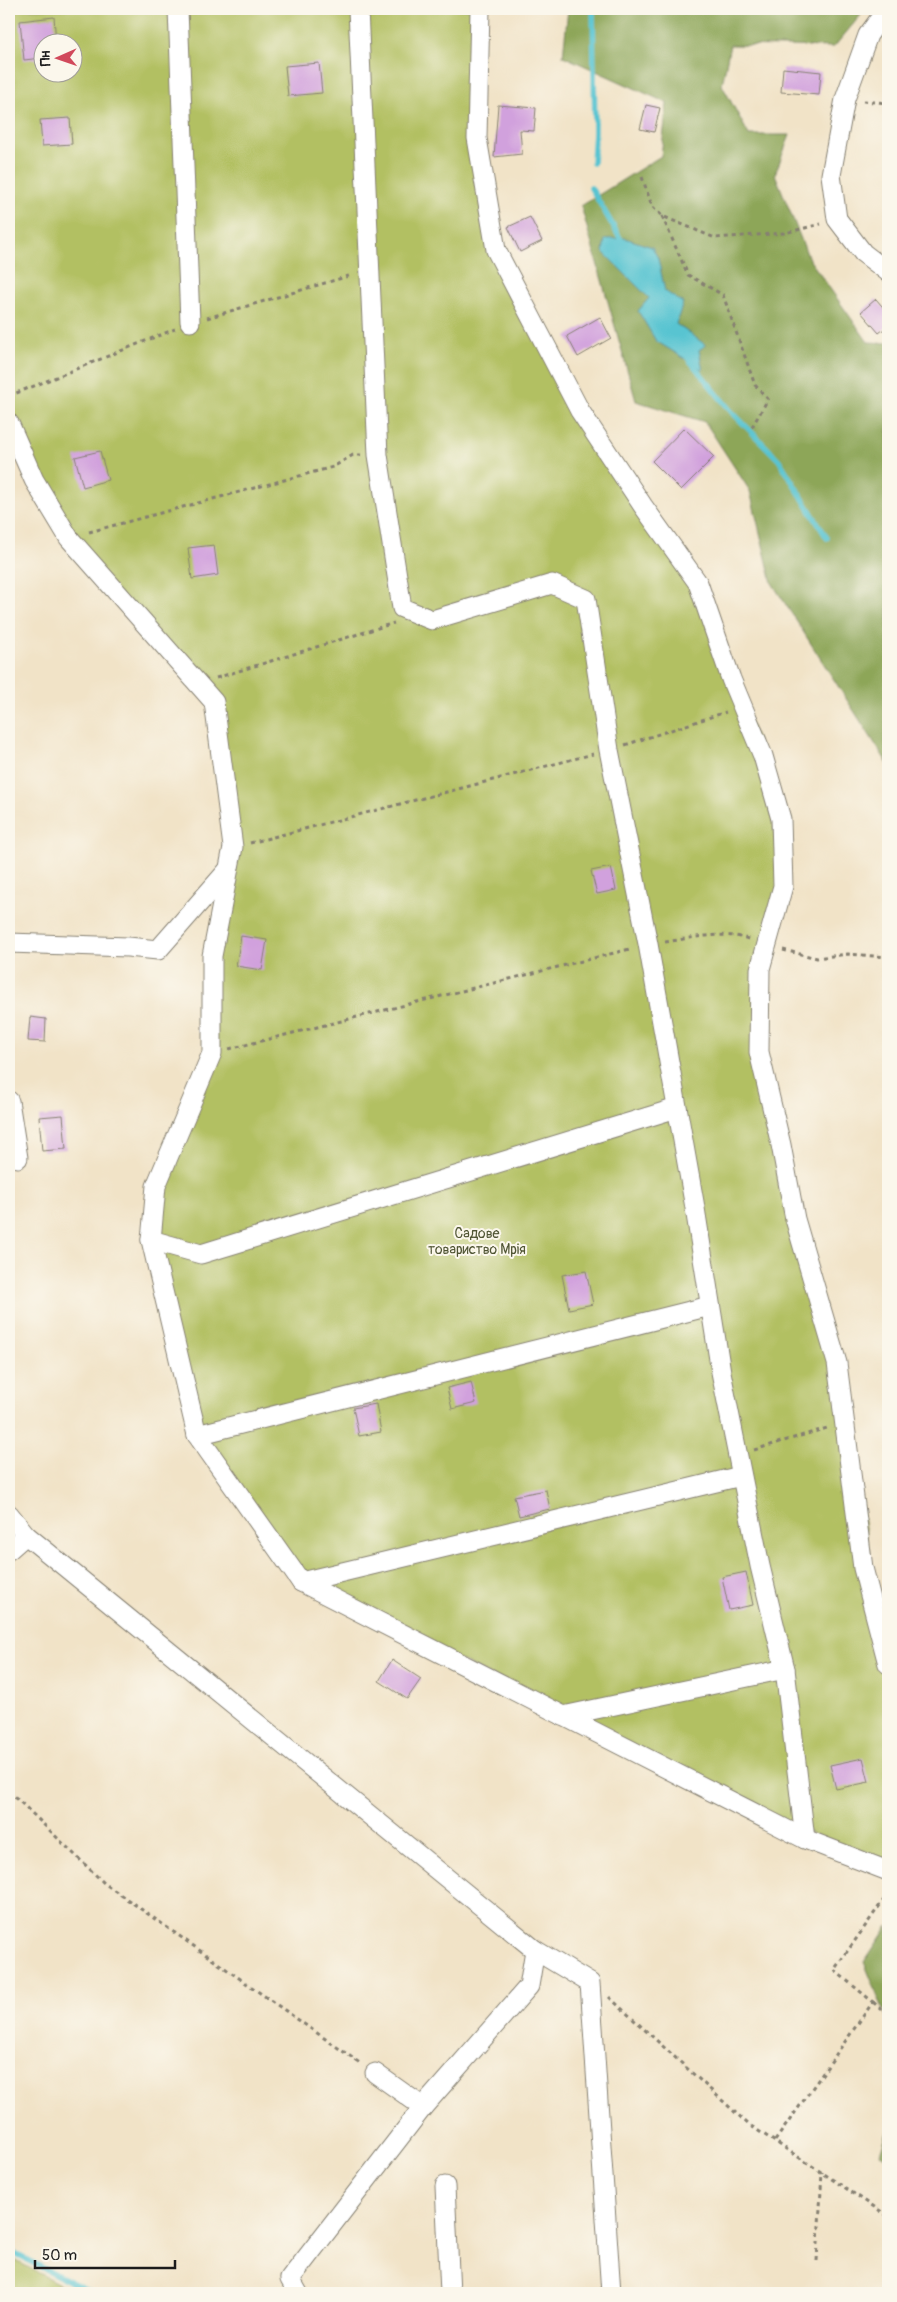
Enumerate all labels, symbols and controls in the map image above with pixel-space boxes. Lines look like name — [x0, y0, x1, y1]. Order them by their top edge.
north arrow — [32, 32, 82, 82]
text: Пн — [37, 50, 54, 66]
park label: Садове товариство Мрія — [428, 1225, 526, 1258]
scale bar — [35, 2237, 175, 2269]
text: 50 m — [42, 2246, 77, 2265]

